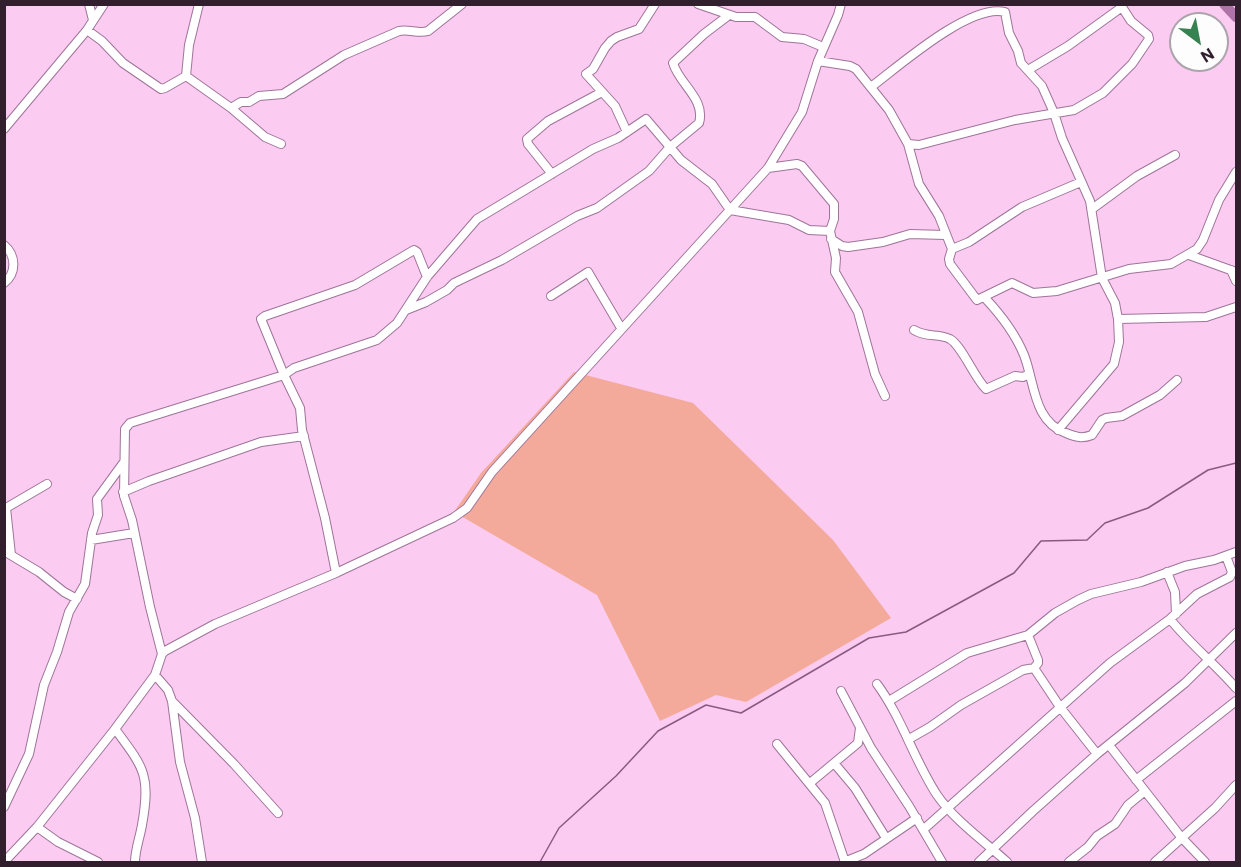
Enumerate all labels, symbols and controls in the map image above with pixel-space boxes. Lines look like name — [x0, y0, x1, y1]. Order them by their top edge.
north arrow — [1169, 12, 1229, 72]
text: N — [1198, 45, 1218, 67]

